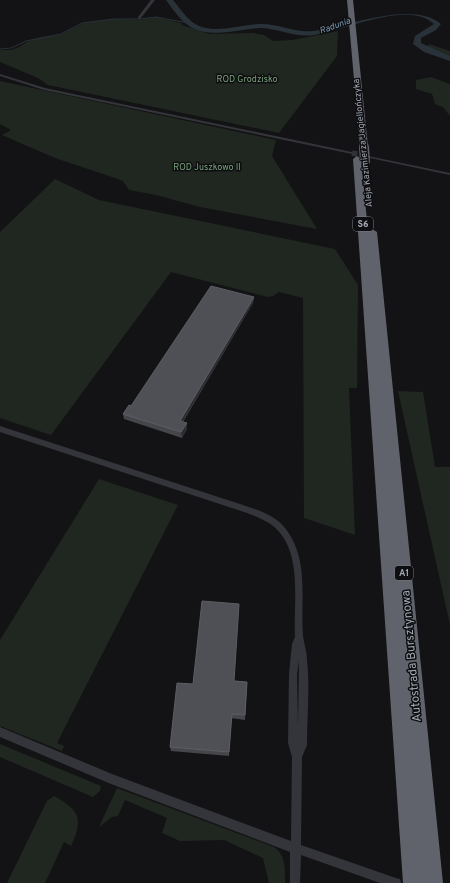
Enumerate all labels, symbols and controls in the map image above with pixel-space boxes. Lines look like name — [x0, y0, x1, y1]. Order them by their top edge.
water label: Radunia — [318, 15, 352, 37]
park label: ROD Grodzisko — [216, 74, 278, 85]
street label: Aleja Kazimierza Jagiellończyka — [351, 78, 375, 208]
park label: ROD Juszkowo II — [173, 162, 241, 173]
road number: S6 — [353, 217, 373, 231]
road number: A1 — [395, 566, 413, 580]
street label: Autostrada Bursztynowa — [398, 589, 426, 723]

